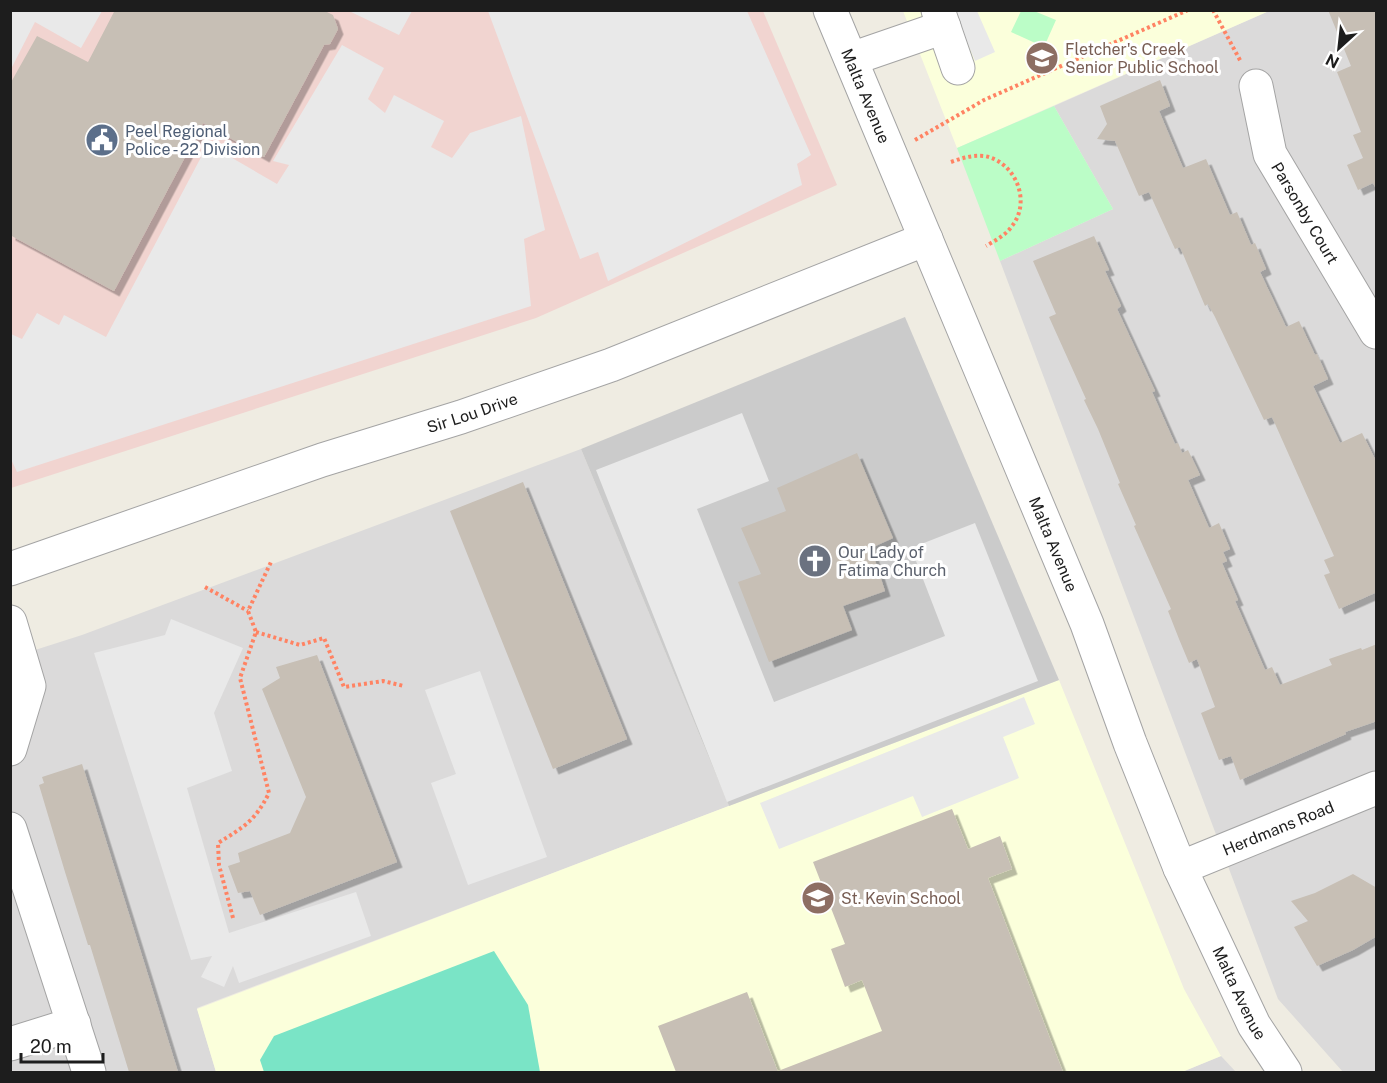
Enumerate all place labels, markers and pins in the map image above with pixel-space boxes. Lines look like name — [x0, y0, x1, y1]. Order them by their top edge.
school or university icon: Fletcher's Creek Senior Public School — [1024, 40, 1060, 76]
place label: Fletcher's Creek Senior Public School — [1065, 40, 1219, 77]
public building icon: Peel Regional Police - 22 Division — [84, 122, 120, 158]
place label: Peel Regional Police - 22 Division — [125, 122, 260, 159]
church icon: Our Lady of Fatima Church — [797, 543, 833, 579]
place label: Our Lady of Fatima Church — [838, 543, 946, 580]
school or university icon: St. Kevin School — [800, 880, 836, 916]
place label: St. Kevin School — [841, 889, 961, 908]

